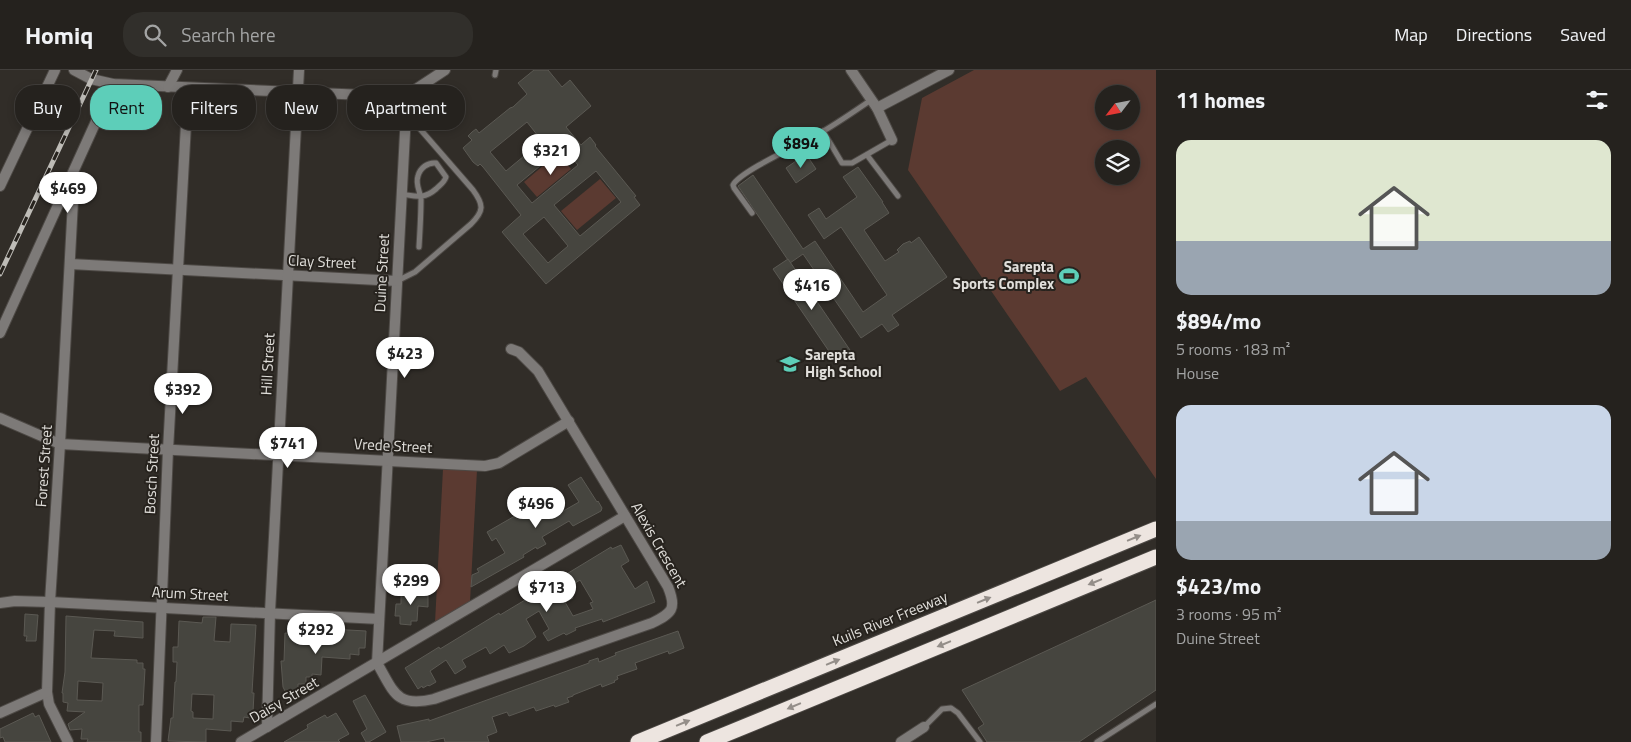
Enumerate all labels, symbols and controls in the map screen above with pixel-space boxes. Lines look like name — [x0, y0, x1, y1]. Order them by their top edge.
search box — [123, 12, 473, 57]
text: Homiq — [25, 17, 93, 53]
text: Search here — [181, 20, 275, 49]
icon: search — [141, 21, 169, 49]
text: Map — [1394, 21, 1428, 48]
text: Directions — [1456, 21, 1532, 48]
text: Saved — [1560, 21, 1606, 48]
text: 11 homes — [1176, 84, 1265, 116]
chip: Buy — [15, 85, 80, 130]
chip: Rent — [90, 85, 162, 130]
chip: Filters — [172, 85, 256, 130]
chip: New — [266, 85, 337, 130]
chip: Apartment — [347, 85, 465, 130]
north arrow — [1095, 85, 1140, 130]
map controls — [1095, 85, 1140, 185]
icon: filters — [1583, 86, 1611, 114]
pin: $894 — [771, 126, 831, 169]
text: $894 — [783, 131, 819, 155]
pin: $321 — [521, 134, 581, 176]
text: $321 — [533, 138, 569, 162]
button: layers — [1095, 140, 1140, 185]
pin: $469 — [38, 172, 98, 214]
icon: home — [1349, 173, 1439, 263]
text: $469 — [50, 176, 86, 200]
street label: Duine Street — [368, 232, 395, 313]
street label: Clay Street — [287, 248, 357, 275]
place label: Sarepta Sports Complex — [953, 255, 1054, 295]
sports icon: Sarepta Sports Complex — [1058, 265, 1080, 287]
pin: $416 — [782, 268, 842, 311]
text: $416 — [794, 273, 830, 297]
text: $894/mo — [1176, 305, 1261, 337]
street label: Hill Street — [254, 332, 281, 396]
pin: $423 — [375, 336, 435, 379]
text: 5 rooms · 183 m² — [1176, 337, 1290, 361]
text: $423 — [387, 341, 423, 365]
place label: Sarepta High School — [805, 343, 882, 383]
school or university icon: Sarepta High School — [779, 353, 801, 375]
text: House — [1176, 361, 1219, 385]
pin: $392 — [153, 372, 213, 415]
text: $392 — [165, 377, 201, 401]
street label: Forest Street — [29, 423, 58, 508]
pin: $741 — [258, 426, 318, 469]
text: $741 — [270, 431, 306, 455]
street label: Bosch Street — [138, 432, 165, 515]
street label: Vrede Street — [353, 432, 434, 459]
icon: home — [1349, 438, 1439, 528]
pin: $496 — [506, 486, 566, 529]
text: $496 — [518, 491, 554, 515]
street label: Alexis Crescent — [626, 498, 694, 592]
one-way arrow — [1127, 534, 1142, 542]
pin: $299 — [381, 564, 441, 606]
text: $299 — [393, 568, 429, 592]
pin: $713 — [517, 570, 577, 613]
text: $423/mo — [1176, 570, 1261, 602]
text: $713 — [529, 575, 565, 599]
one-way arrow — [1087, 578, 1102, 586]
street label: Arum Street — [151, 580, 230, 607]
street label: Kuils River Freeway — [829, 585, 951, 652]
one-way arrow — [977, 596, 992, 604]
text: 3 rooms · 95 m² — [1176, 602, 1281, 626]
pin: $292 — [286, 612, 346, 655]
text: $292 — [298, 617, 334, 641]
text: Duine Street — [1176, 626, 1260, 650]
one-way arrow — [937, 640, 952, 648]
one-way arrow — [826, 657, 840, 665]
street label: Daisy Street — [245, 670, 323, 729]
one-way arrow — [787, 702, 801, 710]
one-way arrow — [676, 719, 690, 727]

